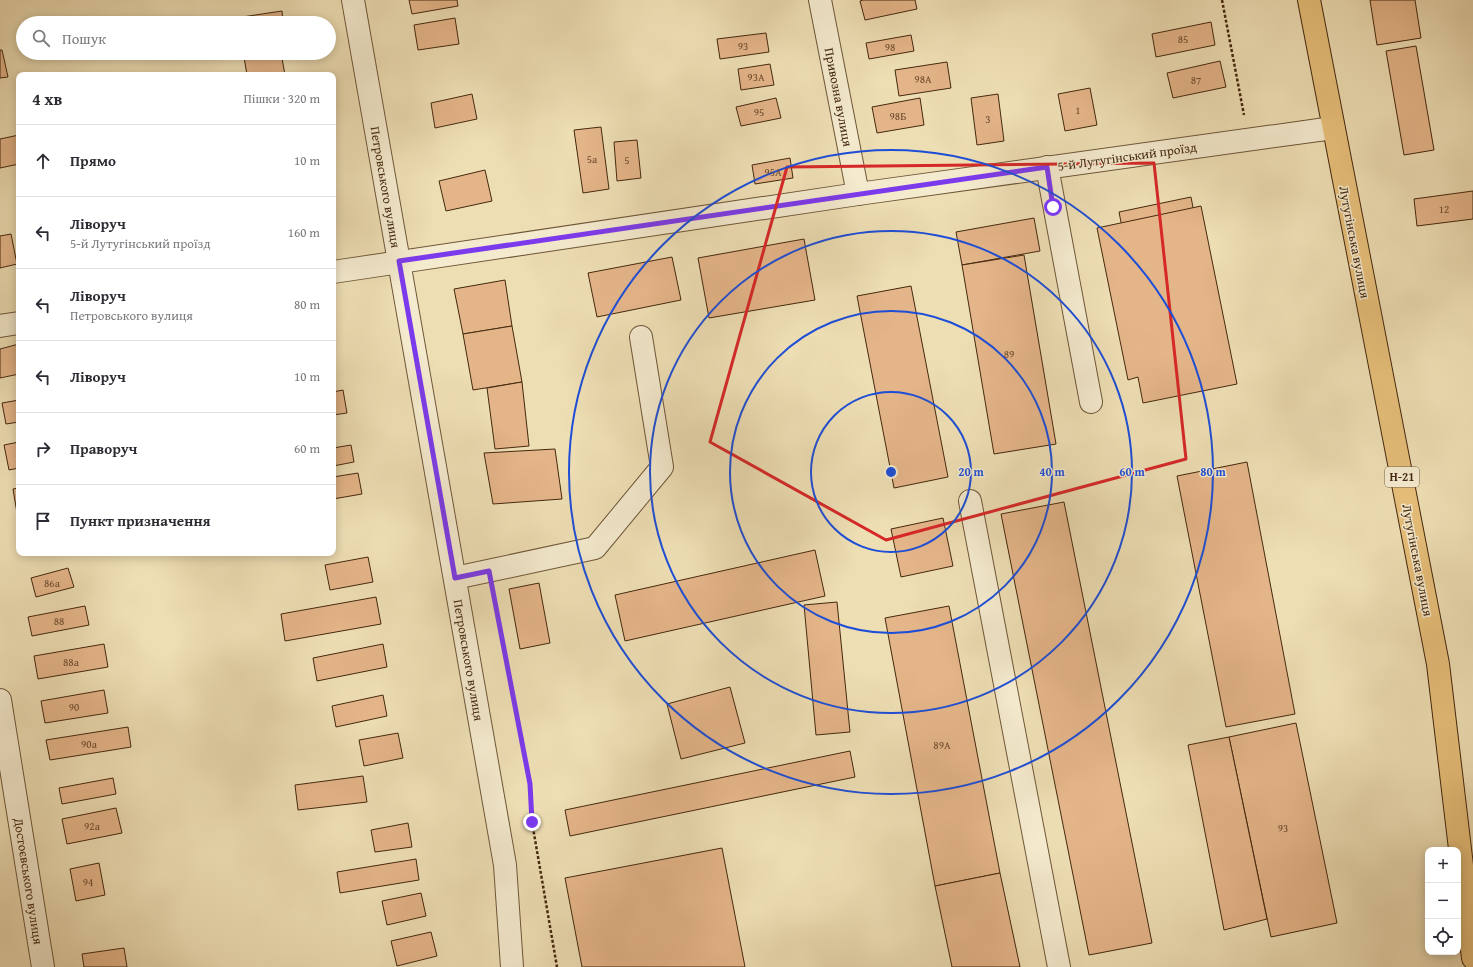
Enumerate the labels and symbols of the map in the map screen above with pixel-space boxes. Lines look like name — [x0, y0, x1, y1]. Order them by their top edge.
house number: 85 — [1178, 31, 1188, 47]
house number: 93 — [738, 38, 748, 54]
house number: 98 — [885, 39, 895, 55]
street label: Привозна вулиця — [820, 46, 857, 148]
house number: 93А — [747, 69, 765, 85]
house number: 98А — [914, 71, 932, 87]
house number: 87 — [1191, 72, 1201, 88]
house number: 1 — [1075, 102, 1081, 118]
house number: 95 — [754, 104, 764, 120]
house number: 98Б — [890, 108, 906, 124]
house number: 3 — [985, 111, 991, 127]
street label: Петровського вулиця — [365, 125, 406, 250]
street label: 5-й Лутугінський проїзд — [1056, 137, 1198, 176]
house number: 5а — [587, 151, 598, 167]
house number: 5 — [624, 152, 630, 168]
house number: 95А — [764, 164, 782, 180]
street label: Лутугінська вулиця — [1334, 184, 1375, 300]
route start — [1044, 198, 1062, 216]
house number: 12 — [1439, 201, 1449, 217]
house number: 89 — [1004, 346, 1014, 362]
text: 20 m — [958, 463, 984, 480]
text: 40 m — [1039, 463, 1065, 480]
text: 60 m — [1119, 463, 1145, 480]
text: 80 m — [1200, 463, 1226, 480]
centre of rings — [884, 465, 898, 479]
road number: Н-21 — [1385, 467, 1419, 487]
street label: Лутугінська вулиця — [1397, 502, 1438, 618]
house number: 86а — [44, 575, 61, 591]
street label: Петровського вулиця — [448, 598, 489, 723]
house number: 88 — [54, 613, 64, 629]
house number: 88а — [63, 654, 80, 670]
house number: 90 — [69, 699, 79, 715]
house number: 90а — [81, 736, 98, 752]
house number: 89А — [933, 737, 951, 753]
route end — [523, 813, 541, 831]
street label: Достоєвського вулиця — [9, 815, 48, 946]
house number: 92а — [84, 818, 101, 834]
house number: 93 — [1278, 820, 1288, 836]
house number: 94 — [83, 874, 93, 890]

